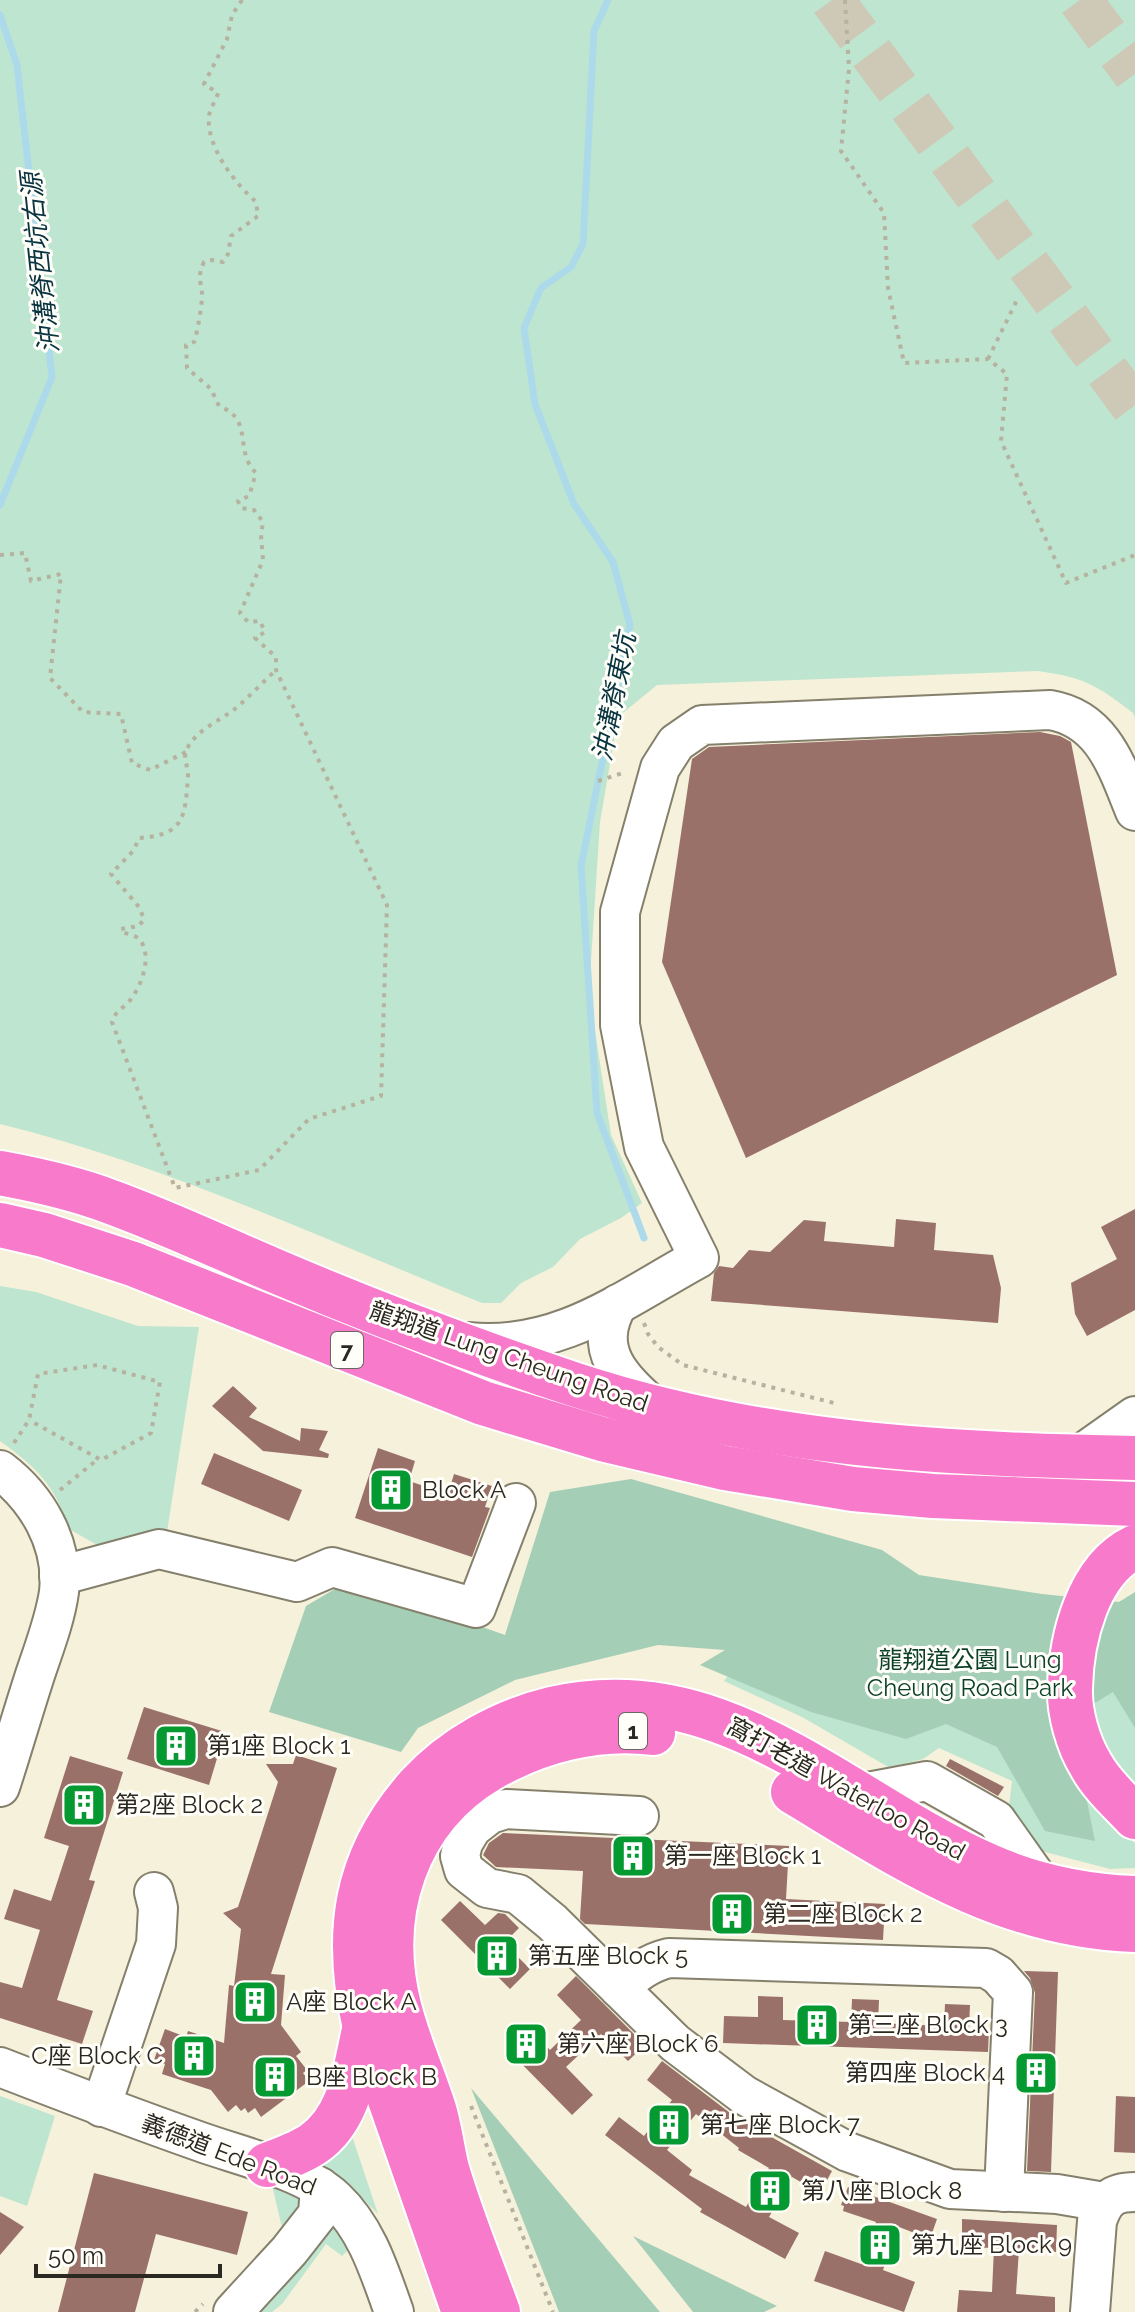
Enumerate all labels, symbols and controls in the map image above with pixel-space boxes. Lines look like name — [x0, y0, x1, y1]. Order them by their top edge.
water label: 沖溝脊西坑右源 — [15, 167, 64, 355]
water label: 沖溝脊東坑 — [587, 626, 642, 764]
street label: 龍翔道 Lung Cheung Road — [366, 1295, 652, 1418]
road number: 7 — [331, 1332, 363, 1368]
building icon: Block A — [367, 1466, 415, 1514]
place label: Block A — [422, 1475, 506, 1504]
park label: 龍翔道公園 Lung Cheung Road Park — [867, 1645, 1073, 1702]
street label: 窩打老道 Waterloo Road — [722, 1711, 970, 1866]
road number: 1 — [619, 1713, 647, 1749]
building icon: 第1座 Block 1 — [152, 1722, 200, 1770]
place label: 第1座 Block 1 — [207, 1731, 350, 1760]
building icon: 第2座 Block 2 — [60, 1781, 108, 1829]
place label: 第2座 Block 2 — [115, 1790, 263, 1819]
building icon: 第一座 Block 1 — [609, 1832, 657, 1880]
place label: 第一座 Block 1 — [664, 1841, 821, 1870]
building icon: 第二座 Block 2 — [708, 1890, 756, 1938]
place label: 第二座 Block 2 — [763, 1899, 922, 1928]
building icon: 第五座 Block 5 — [473, 1932, 521, 1980]
place label: 第五座 Block 5 — [528, 1941, 688, 1970]
building icon: A座 Block A — [231, 1978, 279, 2026]
place label: A座 Block A — [286, 1987, 417, 2016]
building icon: 第三座 Block 3 — [793, 2001, 841, 2049]
place label: 第三座 Block 3 — [848, 2010, 1008, 2039]
building icon: 第六座 Block 6 — [502, 2020, 550, 2068]
place label: 第六座 Block 6 — [557, 2029, 718, 2058]
building icon: C座 Block C — [170, 2032, 218, 2080]
place label: C座 Block C — [31, 2041, 163, 2070]
building icon: 第四座 Block 4 — [1012, 2049, 1060, 2097]
building icon: B座 Block B — [251, 2053, 299, 2101]
place label: 第四座 Block 4 — [845, 2058, 1005, 2087]
place label: B座 Block B — [306, 2062, 437, 2091]
building icon: 第七座 Block 7 — [645, 2101, 693, 2149]
street label: 義德道 Ede Road — [138, 2108, 321, 2201]
place label: 第七座 Block 7 — [700, 2110, 860, 2139]
building icon: 第八座 Block 8 — [746, 2167, 794, 2215]
place label: 第八座 Block 8 — [801, 2176, 962, 2205]
building icon: 第九座 Block 9 — [856, 2221, 904, 2269]
scale bar — [36, 2228, 220, 2278]
place label: 第九座 Block 9 — [911, 2230, 1072, 2259]
text: 50 m — [48, 2241, 104, 2270]

